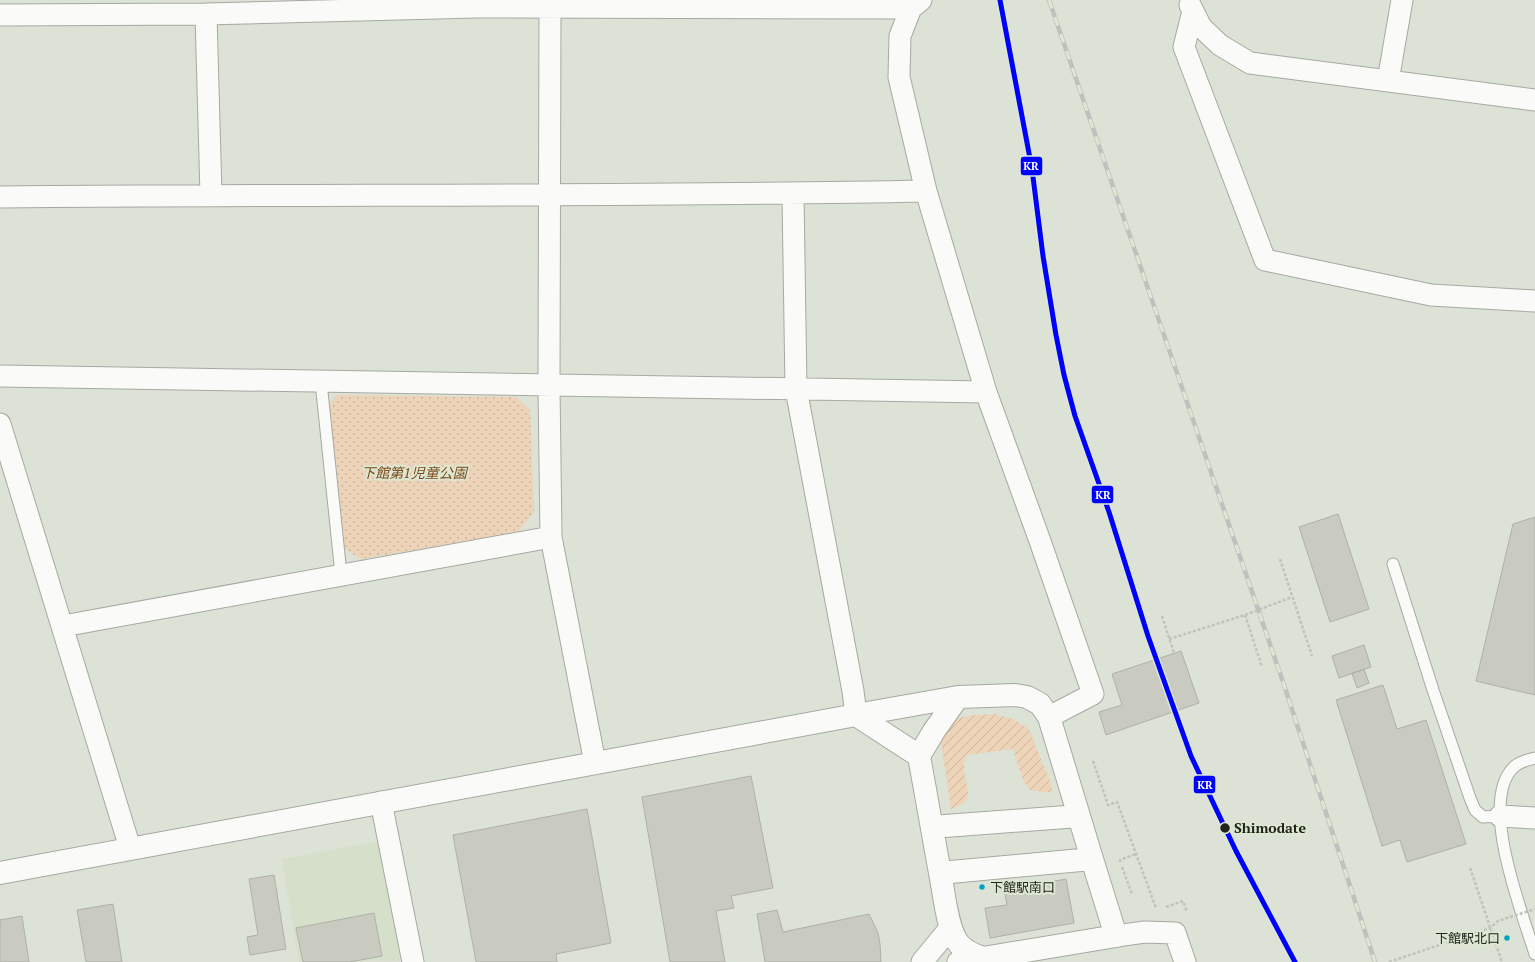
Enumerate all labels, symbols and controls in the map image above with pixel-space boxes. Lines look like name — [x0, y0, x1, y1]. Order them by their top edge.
line badge: KR — [1020, 156, 1043, 176]
text: KR — [1023, 159, 1039, 173]
park label: 下館第1児童公園 — [361, 463, 469, 482]
line badge: KR — [1091, 485, 1114, 504]
text: KR — [1095, 488, 1111, 502]
line badge: KR — [1193, 775, 1216, 794]
text: KR — [1197, 778, 1213, 792]
place label: Shimodate — [1234, 818, 1306, 837]
marker: Shimodate — [1218, 821, 1232, 835]
place label: 下館駅南口 — [990, 878, 1055, 896]
marker: 下館駅南口 — [977, 882, 987, 892]
place label: 下館駅北口 — [1435, 929, 1500, 947]
marker: 下館駅北口 — [1502, 933, 1512, 943]

